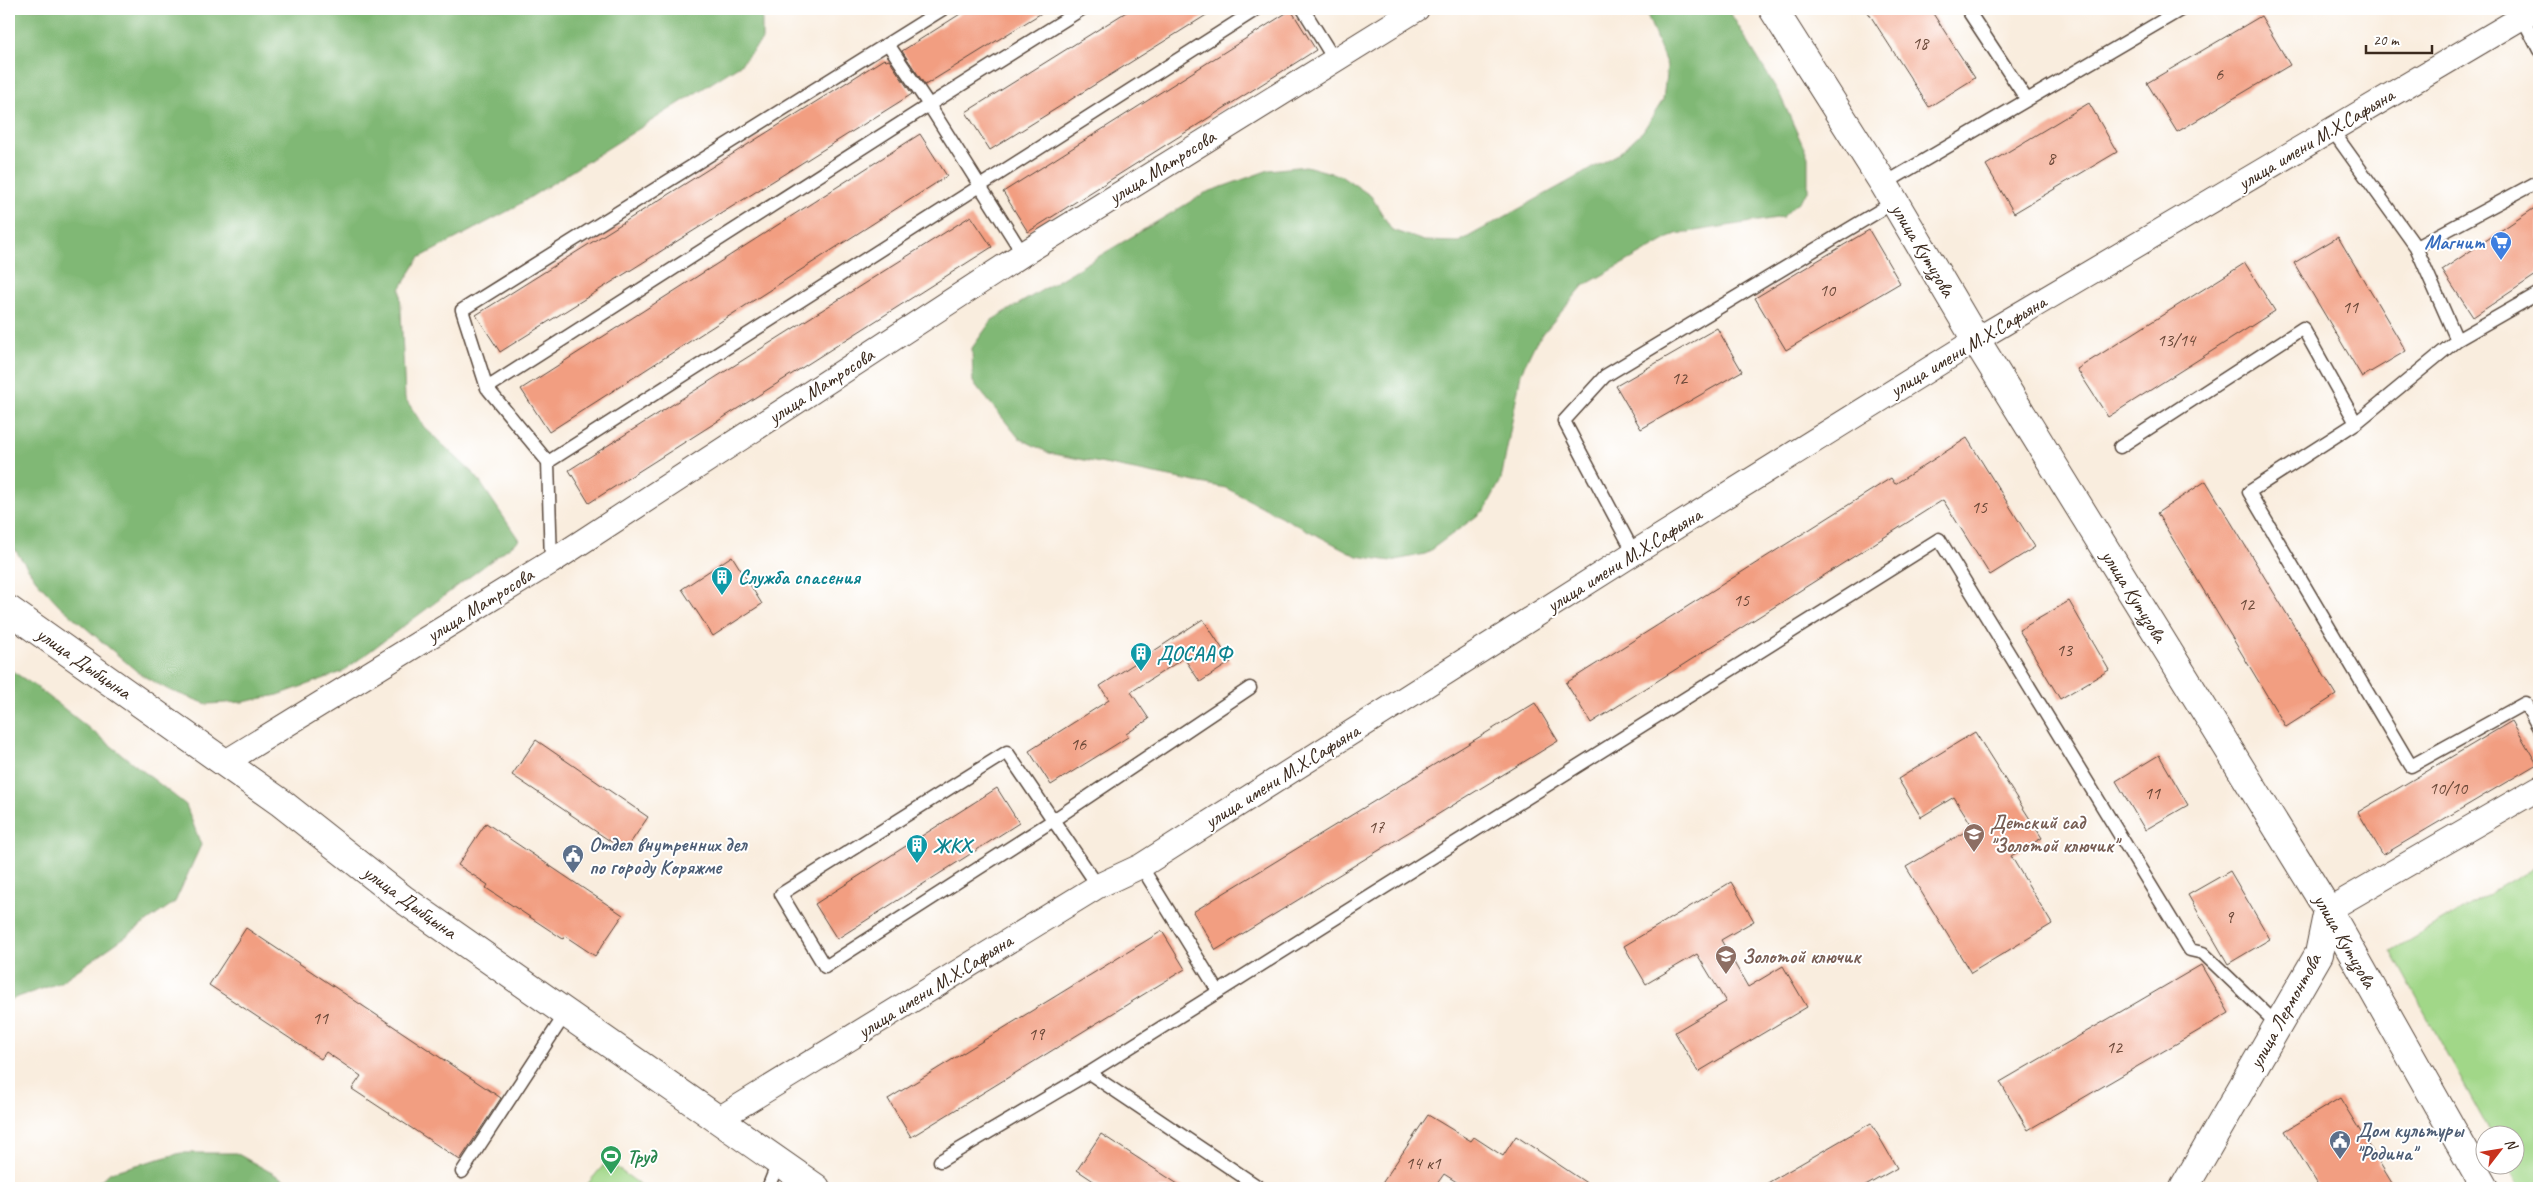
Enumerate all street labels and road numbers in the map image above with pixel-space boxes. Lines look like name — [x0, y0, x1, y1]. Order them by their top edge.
street label: улица имени М.Х.Сафьяна — [2232, 82, 2400, 196]
street label: улица Матросова — [1103, 124, 1221, 210]
street label: улица Кутузова — [1884, 198, 1961, 303]
street label: улица имени М.Х.Сафьяна — [1884, 289, 2052, 403]
street label: улица Матросова — [763, 342, 880, 430]
street label: улица имени М.Х.Сафьяна — [1541, 501, 1708, 618]
street label: улица Кутузова — [2094, 544, 2173, 649]
street label: улица Матросова — [421, 562, 539, 648]
street label: улица Дыбцына — [31, 621, 137, 705]
street label: улица имени М.Х.Сафьяна — [1199, 717, 1366, 834]
street label: улица Дыбцына — [357, 859, 463, 945]
street label: улица Кутузова — [2307, 889, 2383, 994]
street label: улица имени М.Х.Сафьяна — [852, 927, 1019, 1044]
street label: улица Лермонтова — [2243, 948, 2327, 1074]

